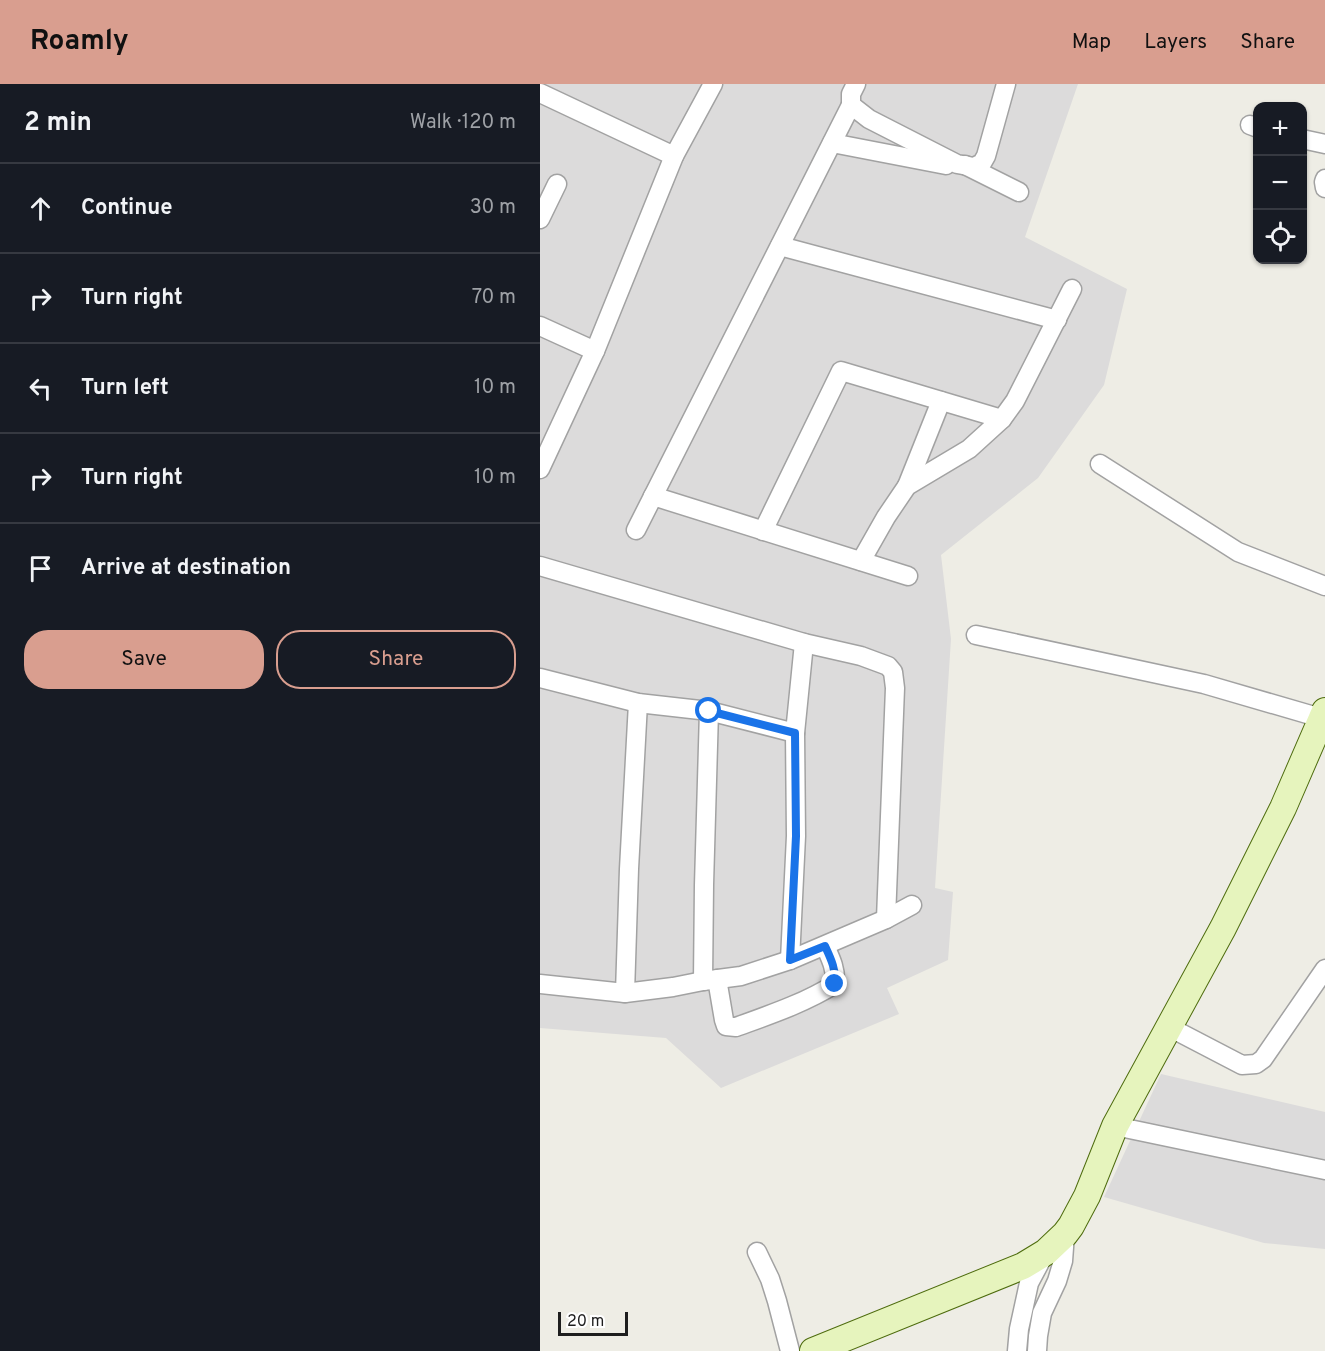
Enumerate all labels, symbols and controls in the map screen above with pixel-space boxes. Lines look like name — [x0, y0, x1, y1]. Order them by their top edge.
text: Roamly — [30, 24, 129, 60]
text: Map — [1072, 29, 1111, 56]
text: Layers — [1144, 29, 1207, 56]
text: Share — [1240, 29, 1295, 56]
map controls — [1253, 102, 1307, 264]
button: + — [1253, 102, 1307, 156]
text: 2 min — [24, 107, 92, 140]
text: Walk · 120 m — [410, 110, 516, 136]
button: − — [1253, 156, 1307, 210]
icon: ahead — [24, 192, 57, 225]
text: Continue — [81, 195, 172, 222]
text: 30 m — [470, 195, 516, 221]
button: locate — [1253, 210, 1307, 264]
icon: right — [24, 282, 57, 315]
text: Turn right — [81, 285, 183, 312]
text: 70 m — [472, 285, 516, 311]
icon: left — [24, 372, 57, 405]
text: Turn left — [81, 375, 169, 402]
text: 10 m — [474, 375, 516, 401]
icon: right — [24, 462, 57, 495]
text: Turn right — [81, 465, 183, 492]
text: 10 m — [474, 465, 516, 491]
icon: arrive — [24, 552, 57, 585]
text: Arrive at destination — [81, 555, 291, 582]
button: Save — [24, 630, 264, 689]
button: Share — [276, 630, 516, 689]
route start — [695, 697, 721, 723]
route end — [821, 970, 847, 996]
scale bar — [558, 1309, 628, 1336]
text: 20 m — [567, 1312, 604, 1332]

